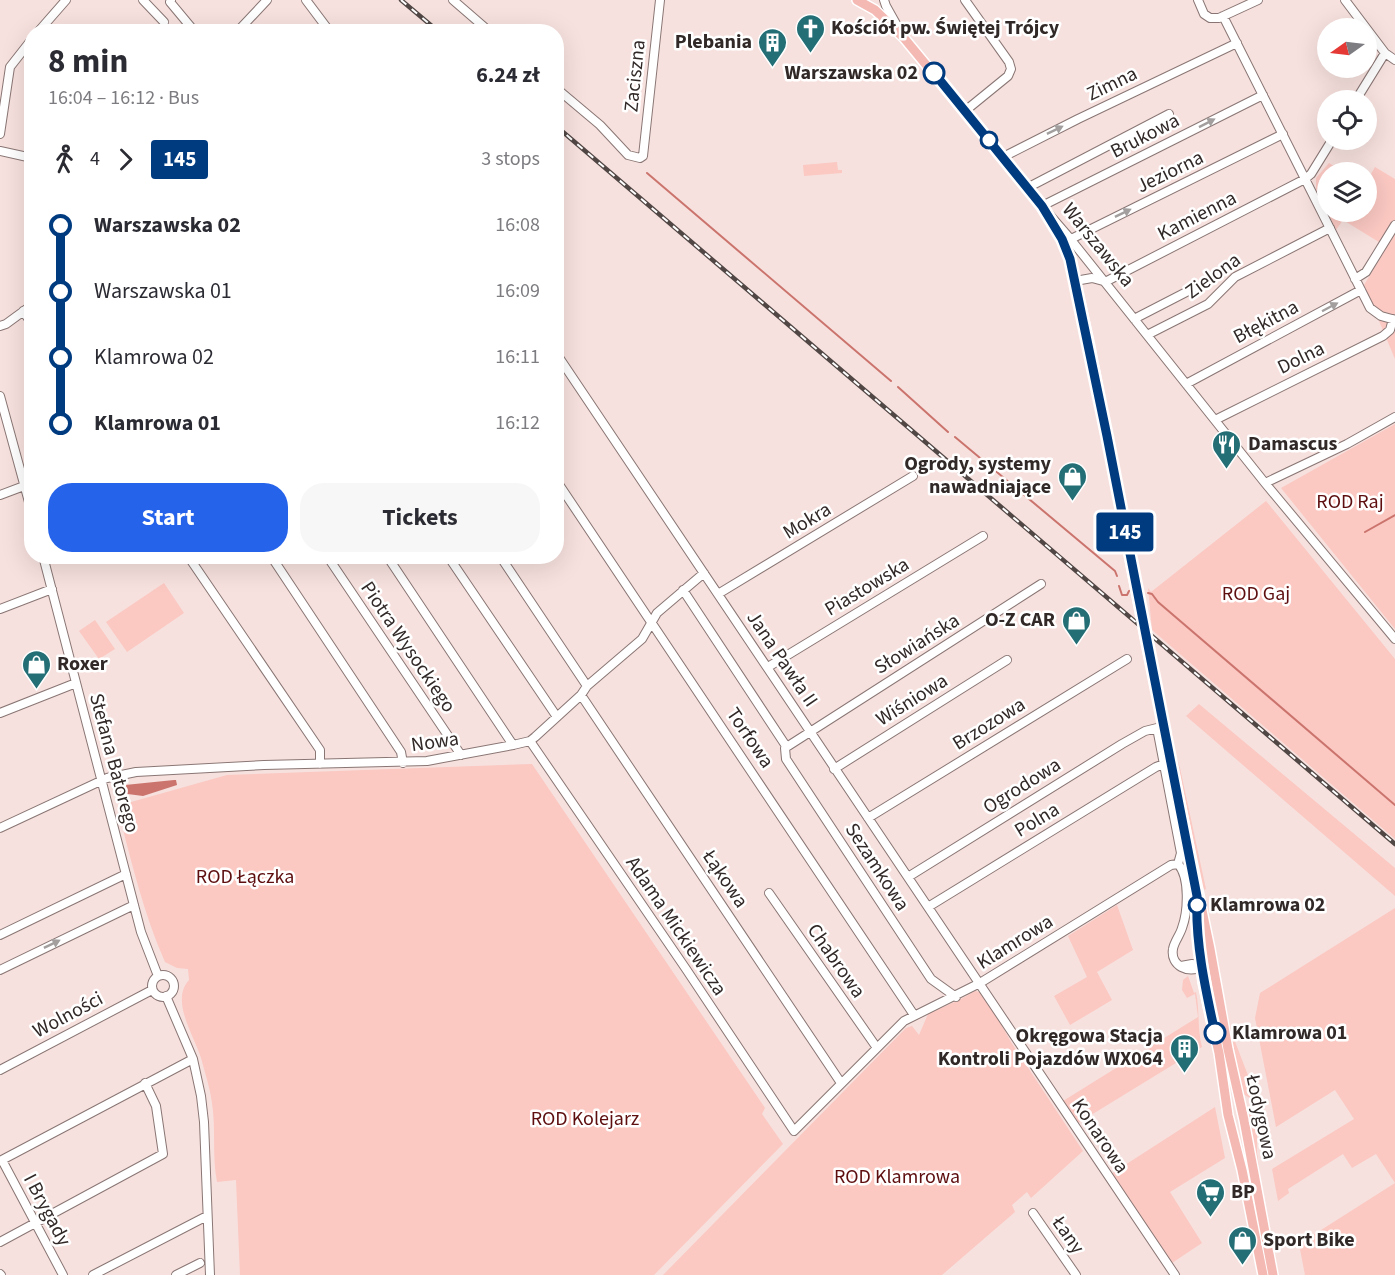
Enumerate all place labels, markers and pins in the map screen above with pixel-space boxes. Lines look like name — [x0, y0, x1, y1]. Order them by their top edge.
church icon: Kościół pw. Świętej Trójcy — [794, 12, 826, 54]
place label: Kościół pw. Świętej Trójcy — [831, 14, 1060, 42]
building icon: Plebania — [757, 26, 789, 68]
place label: Plebania — [675, 28, 752, 56]
place label: Warszawska 02 — [785, 59, 918, 87]
marker: Warszawska 02 — [923, 62, 945, 84]
unlabelled marker — [980, 131, 998, 149]
restaurant icon: Damascus — [1211, 428, 1243, 470]
place label: Damascus — [1248, 430, 1337, 458]
place label: Ogrody, systemy nawadniające — [904, 450, 1052, 501]
shop icon: Ogrody, systemy nawadniające — [1056, 460, 1088, 502]
shop icon: O-Z CAR — [1060, 604, 1092, 646]
place label: O-Z CAR — [985, 606, 1055, 634]
shop icon: Roxer — [20, 648, 52, 690]
place label: Roxer — [57, 650, 108, 678]
place label: Klamrowa 02 — [1210, 891, 1325, 919]
marker: Klamrowa 02 — [1188, 896, 1206, 914]
place label: Klamrowa 01 — [1232, 1019, 1347, 1047]
place label: Okręgowa Stacja Kontroli Pojazdów WX064 — [938, 1022, 1163, 1073]
marker: Klamrowa 01 — [1204, 1022, 1226, 1044]
building icon: Okręgowa Stacja Kontroli Pojazdów WX064 — [1168, 1032, 1200, 1074]
supermarket icon: BP — [1194, 1176, 1226, 1218]
place label: BP — [1231, 1178, 1255, 1206]
shop icon: Sport Bike — [1226, 1224, 1258, 1266]
place label: Sport Bike — [1263, 1226, 1355, 1254]

